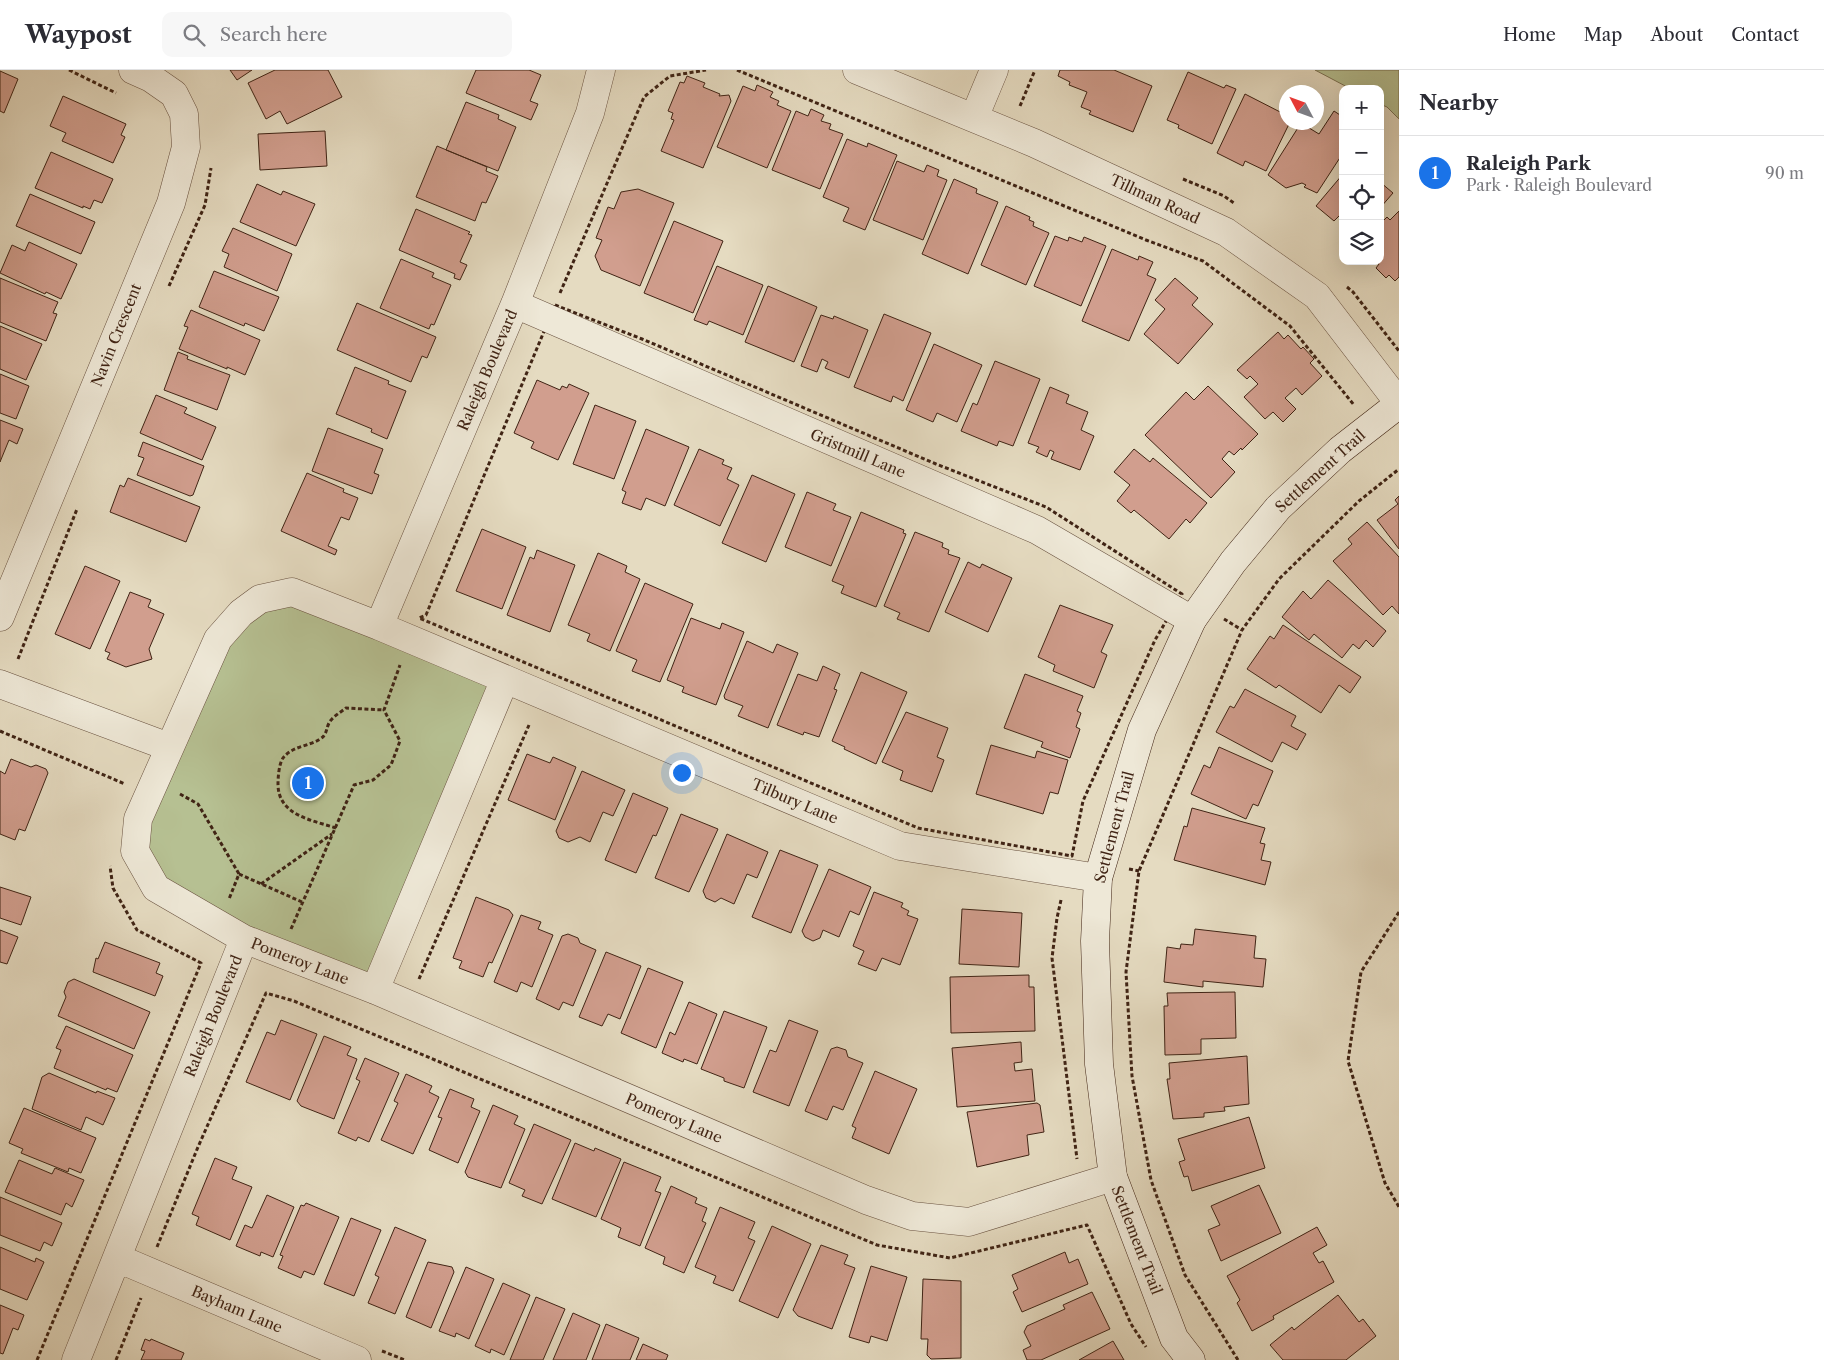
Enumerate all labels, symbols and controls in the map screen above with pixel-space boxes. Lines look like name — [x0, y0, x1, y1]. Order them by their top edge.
search box — [162, 12, 512, 57]
text: Waypost — [25, 20, 132, 49]
icon: search — [180, 21, 208, 49]
text: Search here — [220, 23, 327, 46]
text: Home — [1503, 24, 1556, 46]
text: Map — [1584, 24, 1622, 46]
text: About — [1650, 24, 1703, 46]
text: Contact — [1731, 24, 1799, 46]
north arrow — [1279, 85, 1324, 130]
map controls — [1339, 85, 1384, 265]
button: + — [1339, 85, 1384, 130]
text: Nearby — [1419, 90, 1498, 115]
button: − — [1339, 130, 1384, 175]
text: Raleigh Park — [1466, 152, 1591, 175]
text: 1 — [1431, 163, 1439, 183]
text: 90 m — [1765, 163, 1804, 183]
street label: Tillman Road — [1107, 170, 1203, 228]
button: locate — [1339, 175, 1384, 220]
text: Park · Raleigh Boulevard — [1466, 175, 1652, 195]
button: layers — [1339, 220, 1384, 265]
street label: Navin Crescent — [87, 280, 146, 389]
street label: Raleigh Boulevard — [453, 306, 521, 434]
street label: Gristmill Lane — [807, 424, 909, 482]
street label: Settlement Trail — [1271, 425, 1369, 517]
your location — [669, 760, 695, 786]
pin: 1 — [292, 764, 324, 802]
street label: Settlement Trail — [1090, 768, 1138, 885]
street label: Tilbury Lane — [749, 774, 841, 828]
street label: Pomeroy Lane — [248, 934, 352, 988]
street label: Raleigh Boulevard — [180, 952, 246, 1080]
street label: Pomeroy Lane — [623, 1089, 725, 1147]
street label: Settlement Trail — [1108, 1183, 1167, 1298]
street label: Bayham Lane — [189, 1281, 285, 1337]

